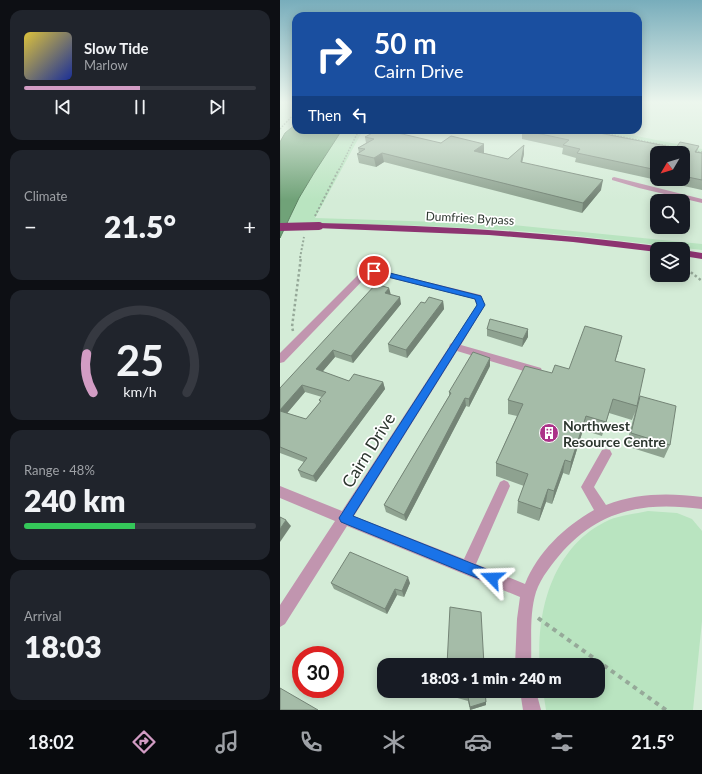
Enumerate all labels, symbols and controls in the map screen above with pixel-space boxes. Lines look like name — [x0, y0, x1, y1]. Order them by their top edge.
text: 50 m — [374, 26, 437, 60]
icon: right — [308, 28, 360, 80]
text: Slow Tide — [84, 39, 149, 57]
text: Marlow — [84, 57, 128, 73]
text: Cairn Drive — [374, 60, 463, 82]
icon: previous — [52, 96, 74, 118]
icon: pause — [129, 96, 151, 118]
icon: next — [206, 96, 228, 118]
icon: left — [349, 104, 371, 126]
text: Then — [308, 106, 341, 124]
north arrow — [650, 146, 690, 186]
map controls — [650, 146, 690, 282]
text: Climate — [24, 188, 67, 204]
button: search — [650, 194, 690, 234]
text: 21.5° — [104, 208, 176, 244]
street label: Dumfries Bypass — [425, 208, 515, 228]
text: − — [24, 213, 37, 240]
text: + — [243, 213, 256, 240]
button: layers — [650, 242, 690, 282]
pin — [357, 254, 391, 288]
icon: arrive — [363, 260, 385, 282]
text: 25 — [116, 335, 164, 385]
text: km/h — [123, 383, 157, 400]
street label: Cairn Drive — [337, 409, 399, 491]
place label: Northwest Resource Centre — [563, 417, 666, 450]
building icon: Northwest Resource Centre — [538, 422, 560, 444]
text: Range · 48% — [24, 462, 95, 478]
text: 240 km — [24, 482, 125, 518]
position arrow — [471, 557, 513, 599]
text: Arrival — [24, 608, 61, 624]
text: 18:03 — [24, 628, 102, 664]
speed limit sign: 30 — [292, 646, 344, 698]
text: 18:03 · 1 min · 240 m — [420, 669, 562, 687]
icon: directions — [130, 728, 158, 756]
icon: music — [213, 728, 241, 756]
icon: phone — [297, 728, 325, 756]
icon: climate — [380, 728, 408, 756]
icon: car — [464, 728, 492, 756]
icon: filters — [548, 728, 576, 756]
text: 18:02 — [28, 731, 74, 753]
text: 21.5° — [631, 731, 674, 753]

